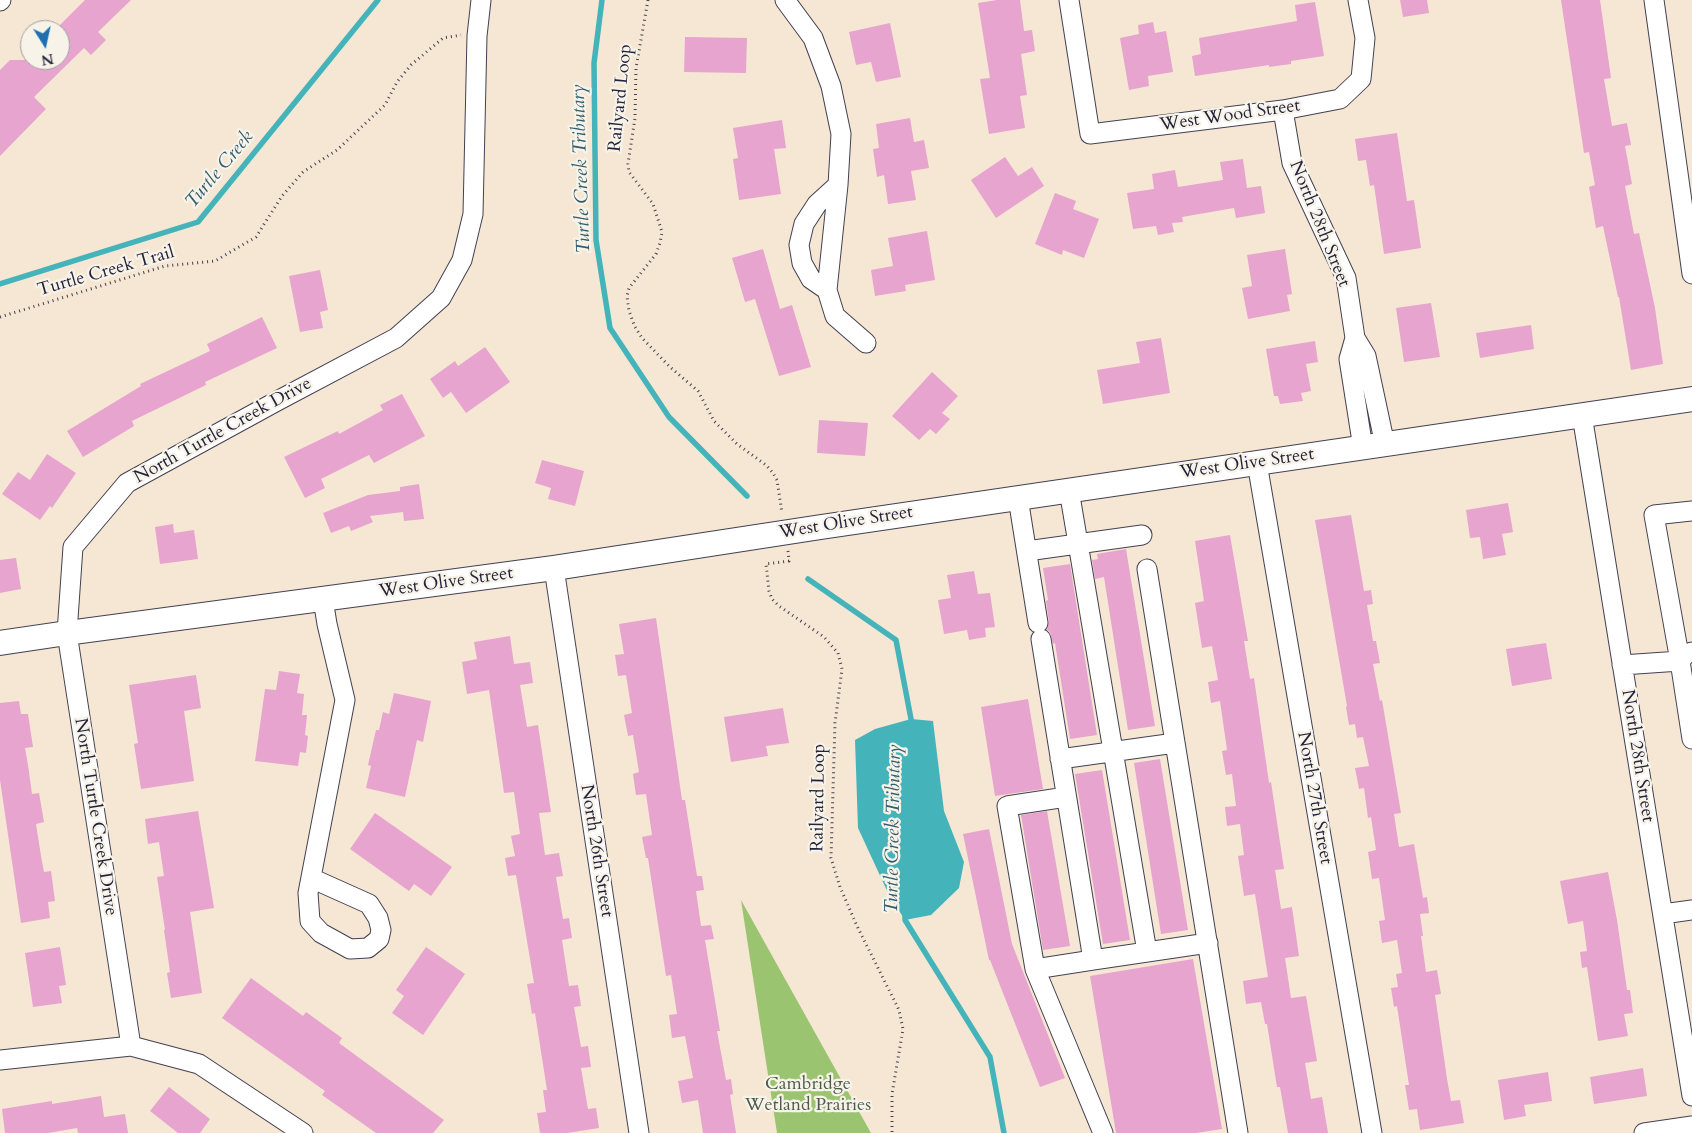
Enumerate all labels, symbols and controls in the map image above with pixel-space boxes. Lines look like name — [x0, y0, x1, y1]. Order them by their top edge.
north arrow — [20, 20, 70, 70]
street label: Railyard Loop — [605, 43, 637, 153]
text: N — [40, 49, 55, 70]
water label: Turtle Creek Tributary — [568, 84, 596, 254]
street label: West Wood Street — [1158, 95, 1302, 137]
water label: Turtle Creek — [181, 127, 259, 213]
street label: North 28th Street — [1284, 158, 1354, 290]
street label: Turtle Creek Trail — [35, 242, 177, 302]
street label: North Turtle Creek Drive — [130, 373, 316, 489]
street label: West Olive Street — [1179, 444, 1315, 484]
street label: West Olive Street — [778, 502, 914, 544]
street label: West Olive Street — [378, 563, 514, 603]
street label: North 28th Street — [1616, 688, 1658, 824]
street label: North Turtle Creek Drive — [69, 717, 121, 917]
street label: North 27th Street — [1292, 730, 1336, 866]
street label: Railyard Loop — [807, 744, 831, 852]
water label: Turtle Creek Tributary — [881, 744, 907, 914]
street label: North 26th Street — [575, 783, 617, 919]
park label: Cambridge Wetland Prairies — [745, 1074, 871, 1116]

